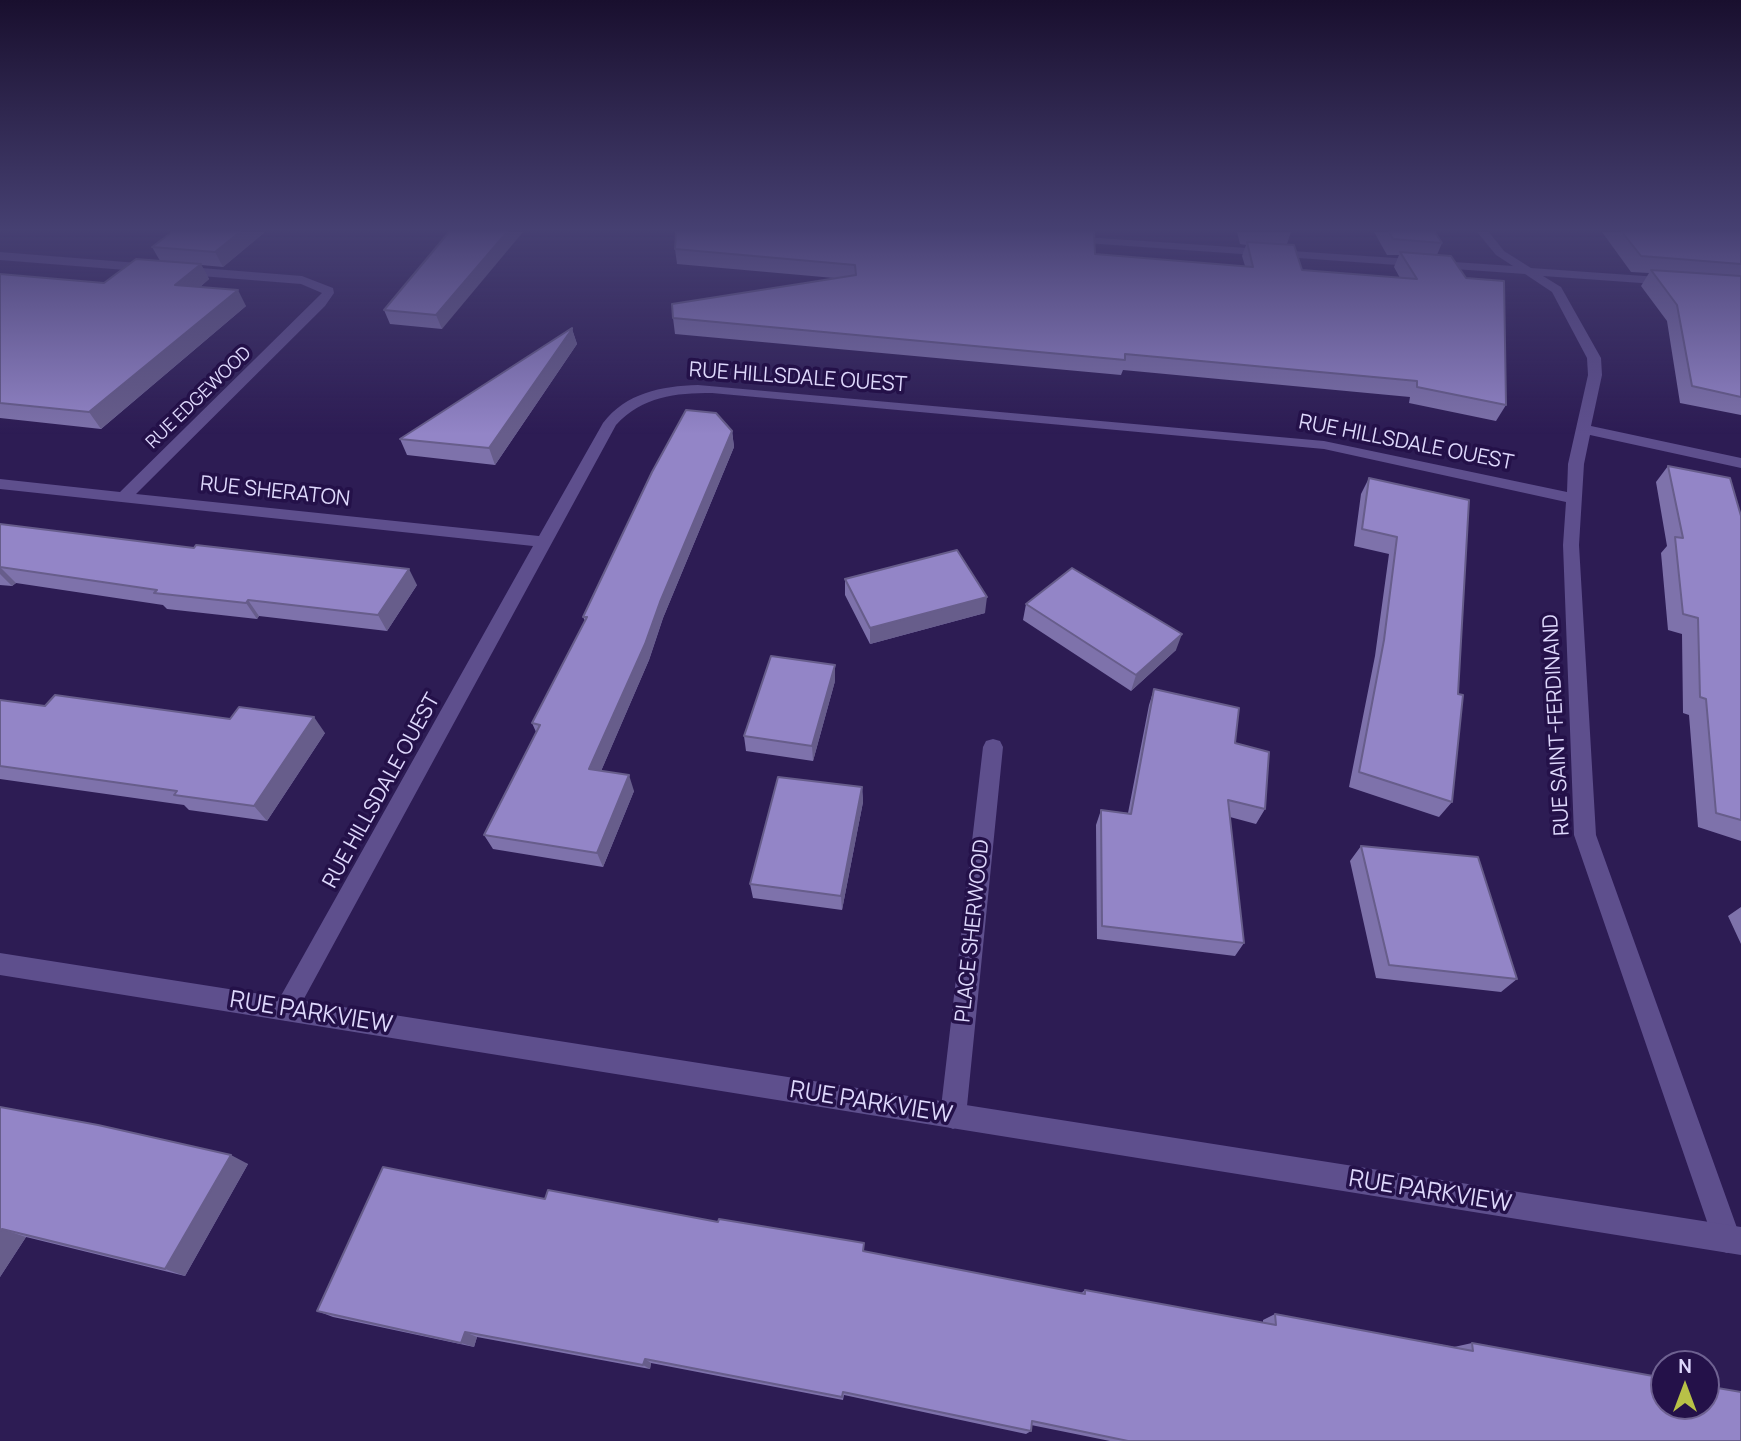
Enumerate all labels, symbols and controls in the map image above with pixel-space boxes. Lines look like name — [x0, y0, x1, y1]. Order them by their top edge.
street label: RUE EDGEWOOD — [142, 342, 256, 454]
street label: RUE HILLSDALE OUEST — [688, 358, 908, 398]
street label: RUE HILLSDALE OUEST — [1296, 410, 1516, 476]
street label: RUE SHERATON — [199, 472, 351, 512]
street label: RUE SAINT-FERDINAND — [1539, 614, 1575, 836]
street label: RUE HILLSDALE OUEST — [318, 689, 446, 893]
street label: PLACE SHERWOOD — [951, 838, 995, 1024]
street label: RUE PARKVIEW — [227, 986, 395, 1040]
street label: RUE PARKVIEW — [787, 1076, 955, 1130]
street label: RUE PARKVIEW — [1346, 1165, 1514, 1219]
north arrow — [1650, 1350, 1720, 1420]
text: N — [1678, 1353, 1692, 1379]

